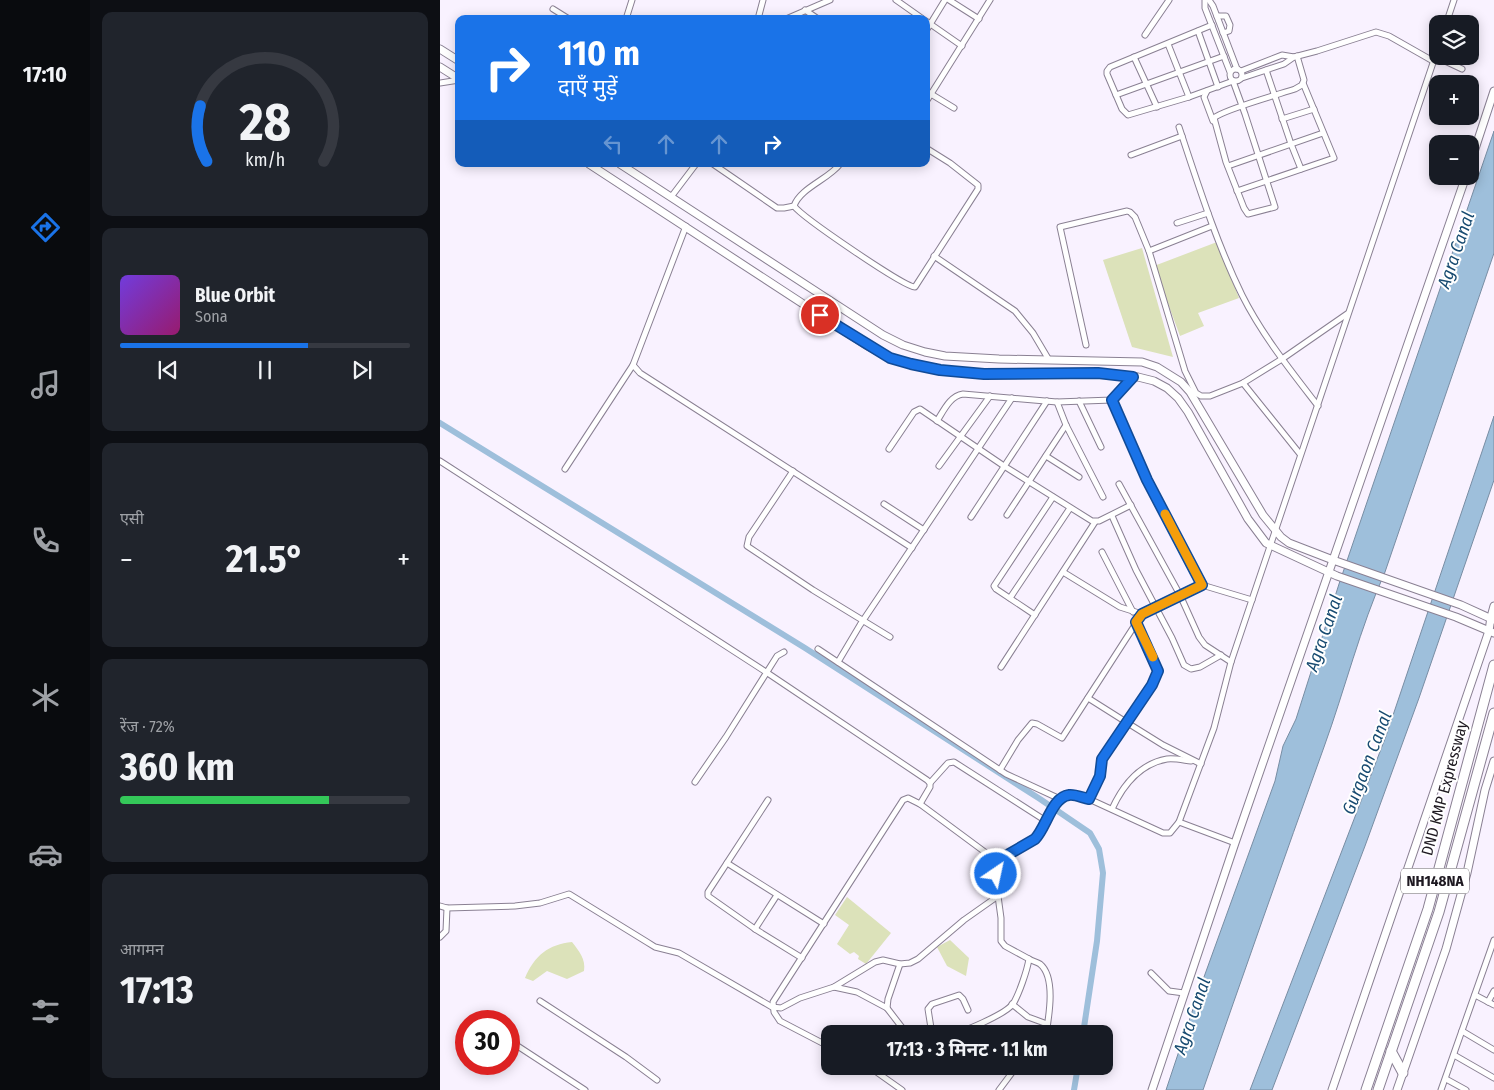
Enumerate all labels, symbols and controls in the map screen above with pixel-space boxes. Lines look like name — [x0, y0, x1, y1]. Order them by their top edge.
map controls — [1429, 15, 1479, 185]
button: layers — [1429, 15, 1479, 65]
text: 110 m — [558, 32, 640, 74]
icon: right — [475, 35, 540, 100]
text: 17:10 — [23, 61, 67, 88]
text: दाएँ मुड़ें — [558, 74, 618, 101]
button: + — [1429, 75, 1479, 125]
text: 28 — [238, 91, 291, 154]
icon: left — [599, 130, 627, 158]
icon: ahead — [652, 130, 680, 158]
icon: ahead — [705, 130, 733, 158]
icon: right — [758, 130, 786, 158]
button: − — [1429, 135, 1479, 185]
text: km/h — [245, 149, 285, 171]
water label: Agra Canal — [1432, 209, 1479, 292]
icon: directions — [28, 210, 63, 245]
text: Blue Orbit — [195, 284, 275, 307]
pin — [799, 294, 841, 336]
icon: arrive — [806, 301, 834, 329]
text: Sona — [195, 307, 228, 326]
icon: previous — [154, 356, 182, 384]
icon: pause — [251, 356, 279, 384]
icon: next — [348, 356, 376, 384]
icon: music — [28, 367, 63, 402]
text: एसी — [120, 509, 144, 528]
icon: phone — [28, 523, 63, 558]
text: 21.5° — [226, 536, 304, 582]
text: − — [120, 543, 133, 576]
text: + — [397, 543, 410, 576]
water label: Agra Canal — [1300, 592, 1347, 675]
icon: climate — [28, 680, 63, 715]
water label: Gurgaon Canal — [1337, 708, 1397, 818]
text: रेंज · 72% — [120, 717, 175, 736]
street label: DND KMP Expressway — [1417, 718, 1472, 857]
text: 360 km — [120, 744, 235, 790]
icon: car — [28, 837, 63, 872]
position arrow — [969, 847, 1021, 899]
road number: NH148NA — [1401, 868, 1469, 894]
text: आगमन — [120, 940, 164, 959]
text: 17:13 — [120, 967, 194, 1013]
water label: Agra Canal — [1168, 975, 1215, 1058]
icon: filters — [28, 994, 63, 1029]
speed limit sign: 30 — [455, 1010, 520, 1075]
text: 17:13 · 3 मिनट · 1.1 km — [887, 1038, 1047, 1061]

